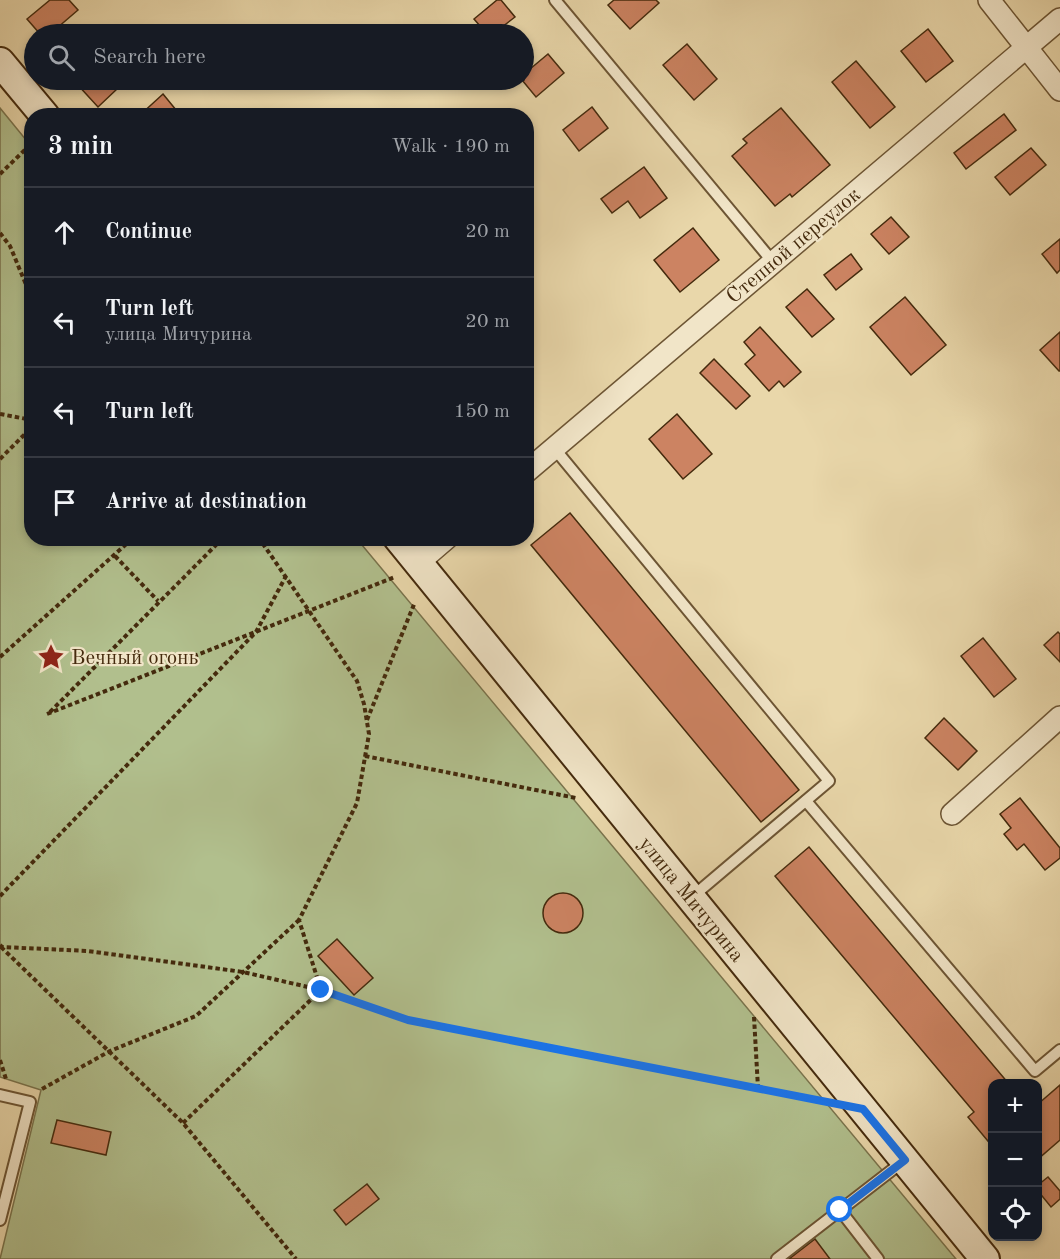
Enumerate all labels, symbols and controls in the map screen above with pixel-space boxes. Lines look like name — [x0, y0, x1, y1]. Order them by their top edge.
search box — [24, 24, 534, 90]
icon: search — [45, 41, 78, 74]
text: Search here — [93, 46, 206, 68]
text: 3 min — [48, 134, 113, 160]
text: Walk · 190 m — [391, 137, 510, 157]
street label: Степной переулок — [723, 184, 865, 308]
icon: ahead — [48, 216, 81, 249]
text: Continue — [105, 221, 192, 243]
text: 20 m — [465, 222, 510, 242]
text: Turn left — [105, 298, 194, 320]
icon: left — [48, 306, 81, 339]
text: 20 m — [465, 312, 510, 332]
text: улица Мичурина — [105, 325, 252, 345]
icon: left — [48, 396, 81, 429]
text: Turn left — [105, 401, 194, 423]
text: 150 m — [454, 402, 510, 422]
icon: arrive — [48, 486, 81, 519]
text: Arrive at destination — [105, 491, 307, 513]
place icon: Вечный огонь — [36, 642, 66, 672]
place label: Вечный огонь — [71, 648, 199, 669]
street label: улица Мичурина — [634, 833, 748, 966]
route end — [307, 976, 333, 1002]
map controls — [988, 1079, 1042, 1241]
button: + — [988, 1079, 1042, 1133]
button: − — [988, 1133, 1042, 1187]
button: locate — [988, 1187, 1042, 1241]
route start — [826, 1196, 852, 1222]

